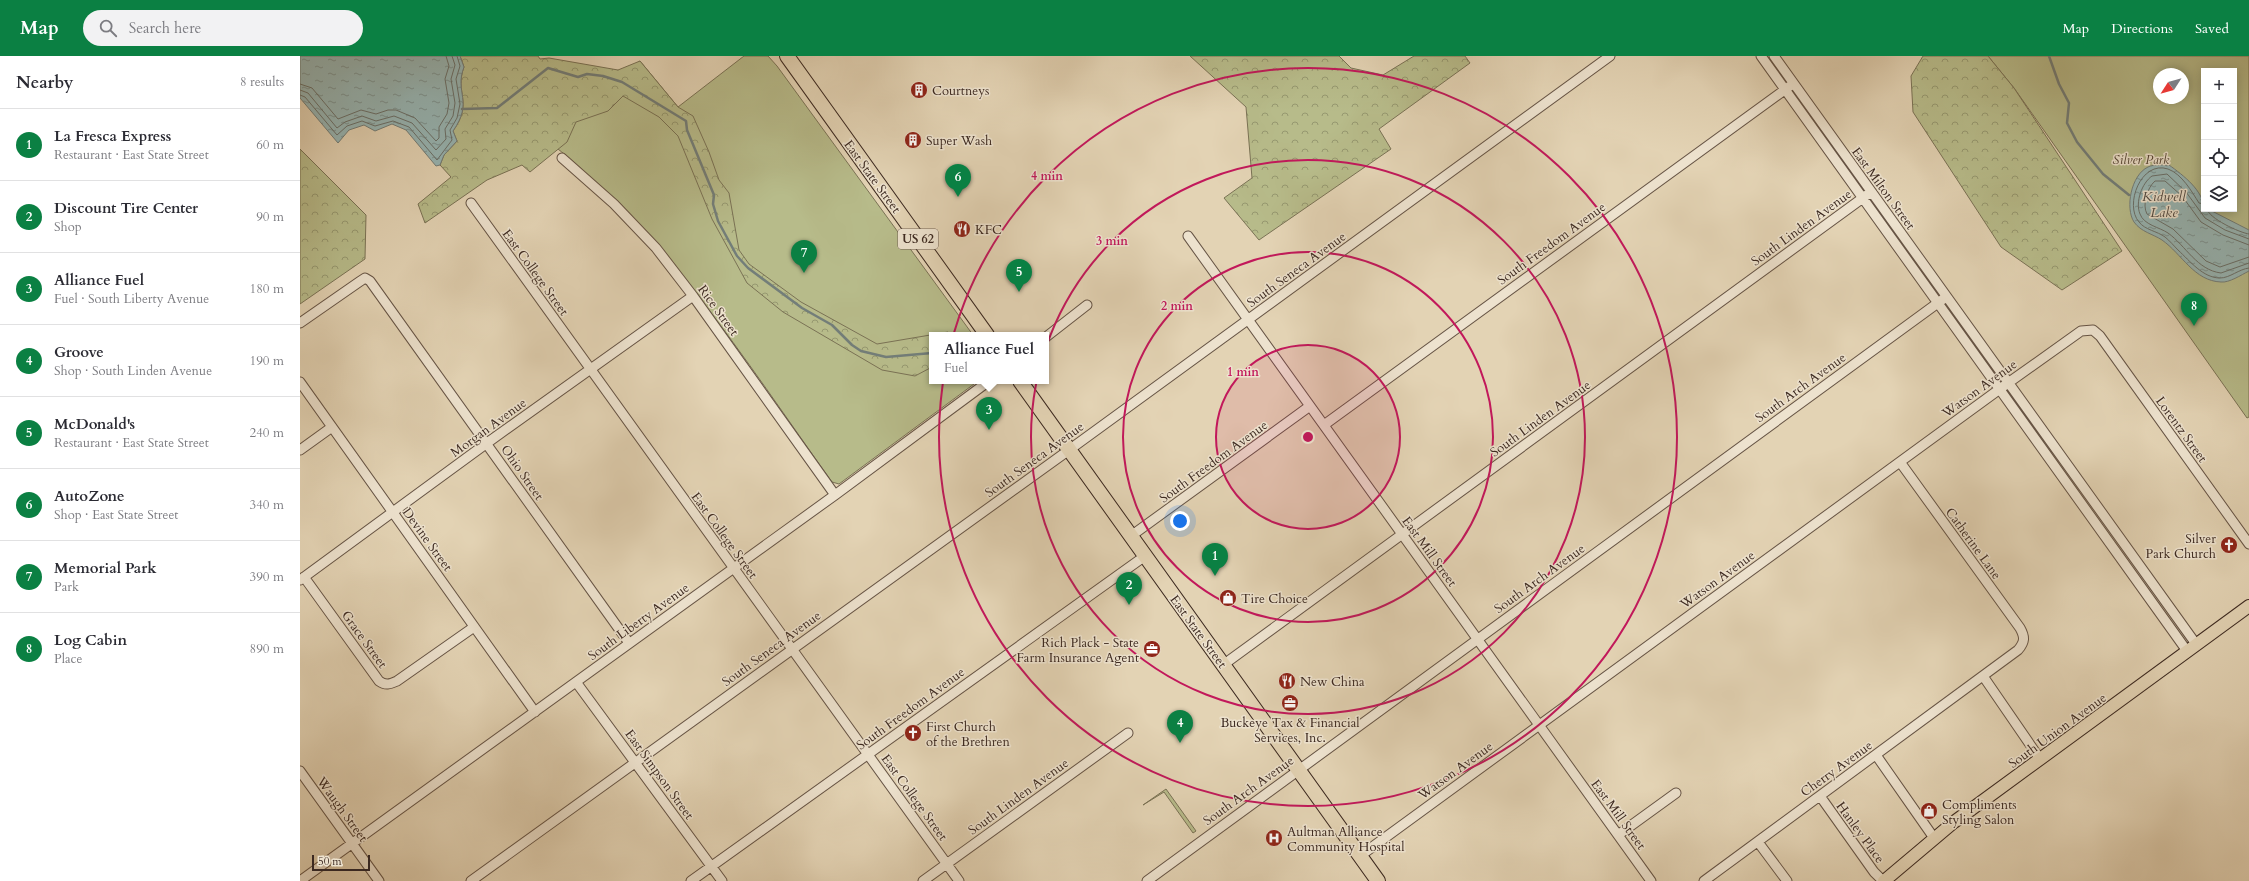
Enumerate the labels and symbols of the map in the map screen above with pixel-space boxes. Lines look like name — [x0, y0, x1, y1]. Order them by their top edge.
north arrow — [2153, 68, 2189, 104]
building icon: Courtneys — [909, 80, 929, 100]
place label: Courtneys — [932, 82, 989, 100]
building icon: Super Wash — [903, 130, 923, 150]
place label: Super Wash — [926, 132, 992, 150]
street label: East State Street — [839, 136, 905, 217]
street label: East Milton Street — [1847, 144, 1919, 234]
park label: Silver Park — [2112, 151, 2170, 169]
pin: 6 — [945, 164, 971, 197]
text: 4 min — [1031, 168, 1063, 184]
street label: South Linden Avenue — [1748, 185, 1856, 270]
water label: Kidwell Lake — [2142, 187, 2187, 222]
street label: South Freedom Avenue — [1494, 198, 1610, 289]
restaurant icon: KFC — [952, 219, 972, 239]
place label: KFC — [975, 221, 1002, 239]
street label: East College Street — [498, 226, 573, 320]
street label: South Seneca Avenue — [1243, 228, 1350, 312]
road number: US 62 — [898, 229, 938, 249]
text: 3 min — [1096, 233, 1128, 249]
pin: 7 — [791, 240, 817, 273]
pin: 5 — [1006, 259, 1032, 292]
street label: Rice Street — [693, 281, 743, 340]
pin: 8 — [2181, 293, 2207, 326]
text: 2 min — [1161, 298, 1193, 314]
street label: South Arch Avenue — [1752, 349, 1850, 427]
street label: Watson Avenue — [1938, 355, 2021, 423]
text: 1 min — [1227, 364, 1259, 380]
street label: South Linden Avenue — [1487, 376, 1595, 461]
street label: Lorentz Street — [2151, 393, 2211, 466]
street label: Morgan Avenue — [447, 394, 530, 462]
pin: 3 — [976, 397, 1002, 430]
street label: South Freedom Avenue — [1156, 416, 1272, 507]
street label: South Seneca Avenue — [981, 418, 1088, 502]
centre of rings — [1301, 430, 1315, 444]
street label: Ohio Street — [497, 441, 548, 504]
street label: East College Street — [687, 489, 762, 583]
street label: Devine Street — [398, 504, 456, 575]
street label: Catherine Lane — [1941, 504, 2005, 583]
your location — [1170, 511, 1190, 531]
street label: East Mill Street — [1398, 513, 1461, 590]
place label: Silver Park Church — [2145, 530, 2216, 563]
church icon: Silver Park Church — [2219, 535, 2239, 555]
street label: South Arch Avenue — [1491, 540, 1589, 618]
pin: 1 — [1202, 543, 1228, 576]
street label: Watson Avenue — [1676, 546, 1759, 614]
pin: 2 — [1116, 572, 1142, 605]
street label: South Liberty Avenue — [584, 579, 693, 665]
shop icon: Tire Choice — [1218, 588, 1238, 608]
place label: Tire Choice — [1241, 590, 1308, 608]
street label: East State Street — [1165, 591, 1231, 672]
street label: Grace Street — [337, 607, 391, 672]
street label: South Seneca Avenue — [718, 607, 825, 691]
place label: Rich Plack - State Farm Insurance Agent — [1016, 634, 1139, 667]
office icon: Rich Plack - State Farm Insurance Agent — [1142, 639, 1162, 659]
street label: South Freedom Avenue — [853, 663, 969, 754]
restaurant icon: New China — [1277, 671, 1297, 691]
place label: New China — [1300, 673, 1365, 691]
street label: South Union Avenue — [2005, 689, 2110, 773]
office icon: Buckeye Tax & Financial Services, Inc. — [1280, 693, 1300, 713]
pin: 4 — [1167, 710, 1193, 743]
place label: Buckeye Tax & Financial Services, Inc. — [1220, 714, 1360, 747]
place label: First Church of the Brethren — [926, 718, 1010, 751]
church icon: First Church of the Brethren — [903, 723, 923, 743]
street label: East Simpson Street — [620, 726, 698, 823]
street label: Cherry Avenue — [1797, 736, 1876, 801]
street label: Watson Avenue — [1414, 737, 1497, 805]
street label: East College Street — [877, 751, 952, 845]
street label: South Arch Avenue — [1200, 752, 1298, 830]
street label: South Linden Avenue — [965, 754, 1073, 839]
street label: Waugh Street — [312, 773, 372, 846]
street label: East Mill Street — [1587, 776, 1650, 853]
place label: Compliments Styling Salon — [1942, 796, 2017, 829]
street label: Hanley Place — [1832, 798, 1889, 867]
shop icon: Compliments Styling Salon — [1919, 801, 1939, 821]
place label: Aultman Alliance Community Hospital — [1287, 823, 1405, 856]
hospital icon: Aultman Alliance Community Hospital — [1264, 828, 1284, 848]
scale bar — [312, 853, 370, 872]

